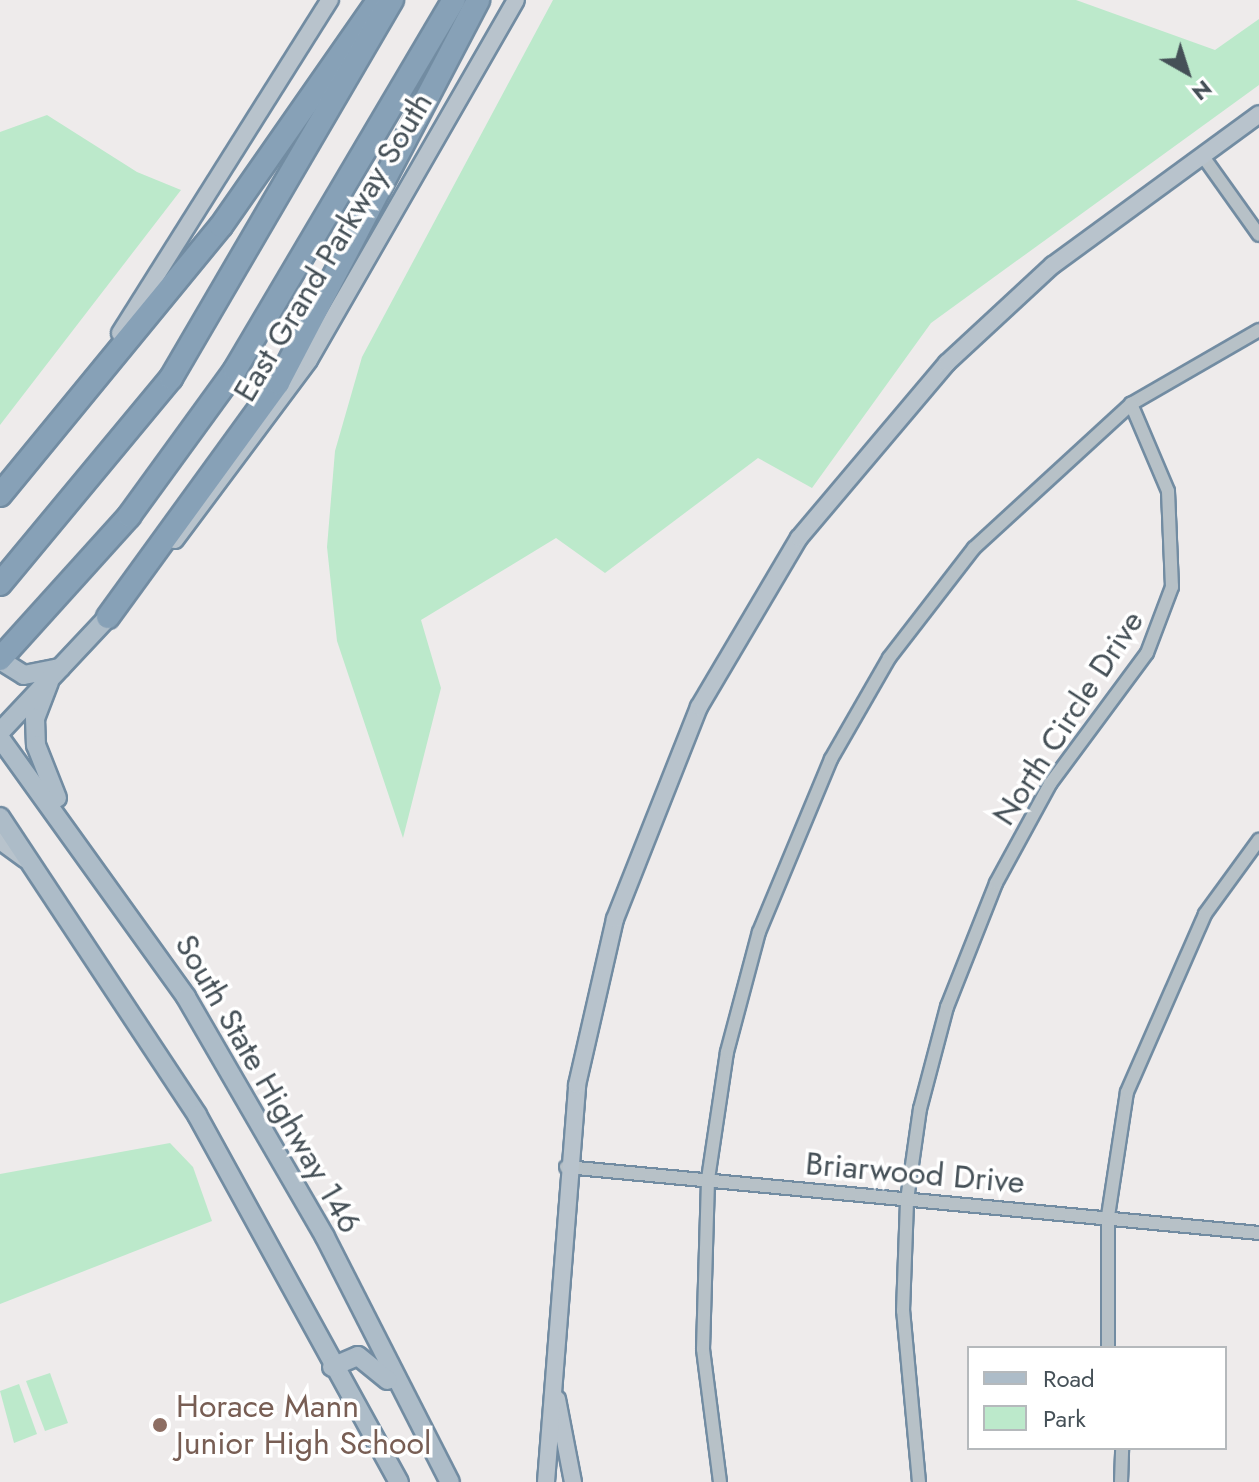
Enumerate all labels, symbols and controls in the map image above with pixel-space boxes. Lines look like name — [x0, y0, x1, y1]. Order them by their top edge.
north arrow — [1147, 32, 1227, 112]
text: N — [1185, 73, 1219, 109]
street label: East Grand Parkway South — [226, 86, 440, 408]
street label: North Circle Drive — [984, 604, 1152, 832]
street label: South State Highway 146 — [167, 928, 369, 1240]
street label: Briarwood Drive — [804, 1144, 1026, 1202]
legend — [967, 1346, 1227, 1450]
text: Road — [1043, 1361, 1095, 1396]
place label: Horace Mann Junior High School — [176, 1388, 431, 1463]
text: Park — [1043, 1401, 1086, 1436]
marker: Horace Mann Junior High School — [151, 1416, 169, 1434]

